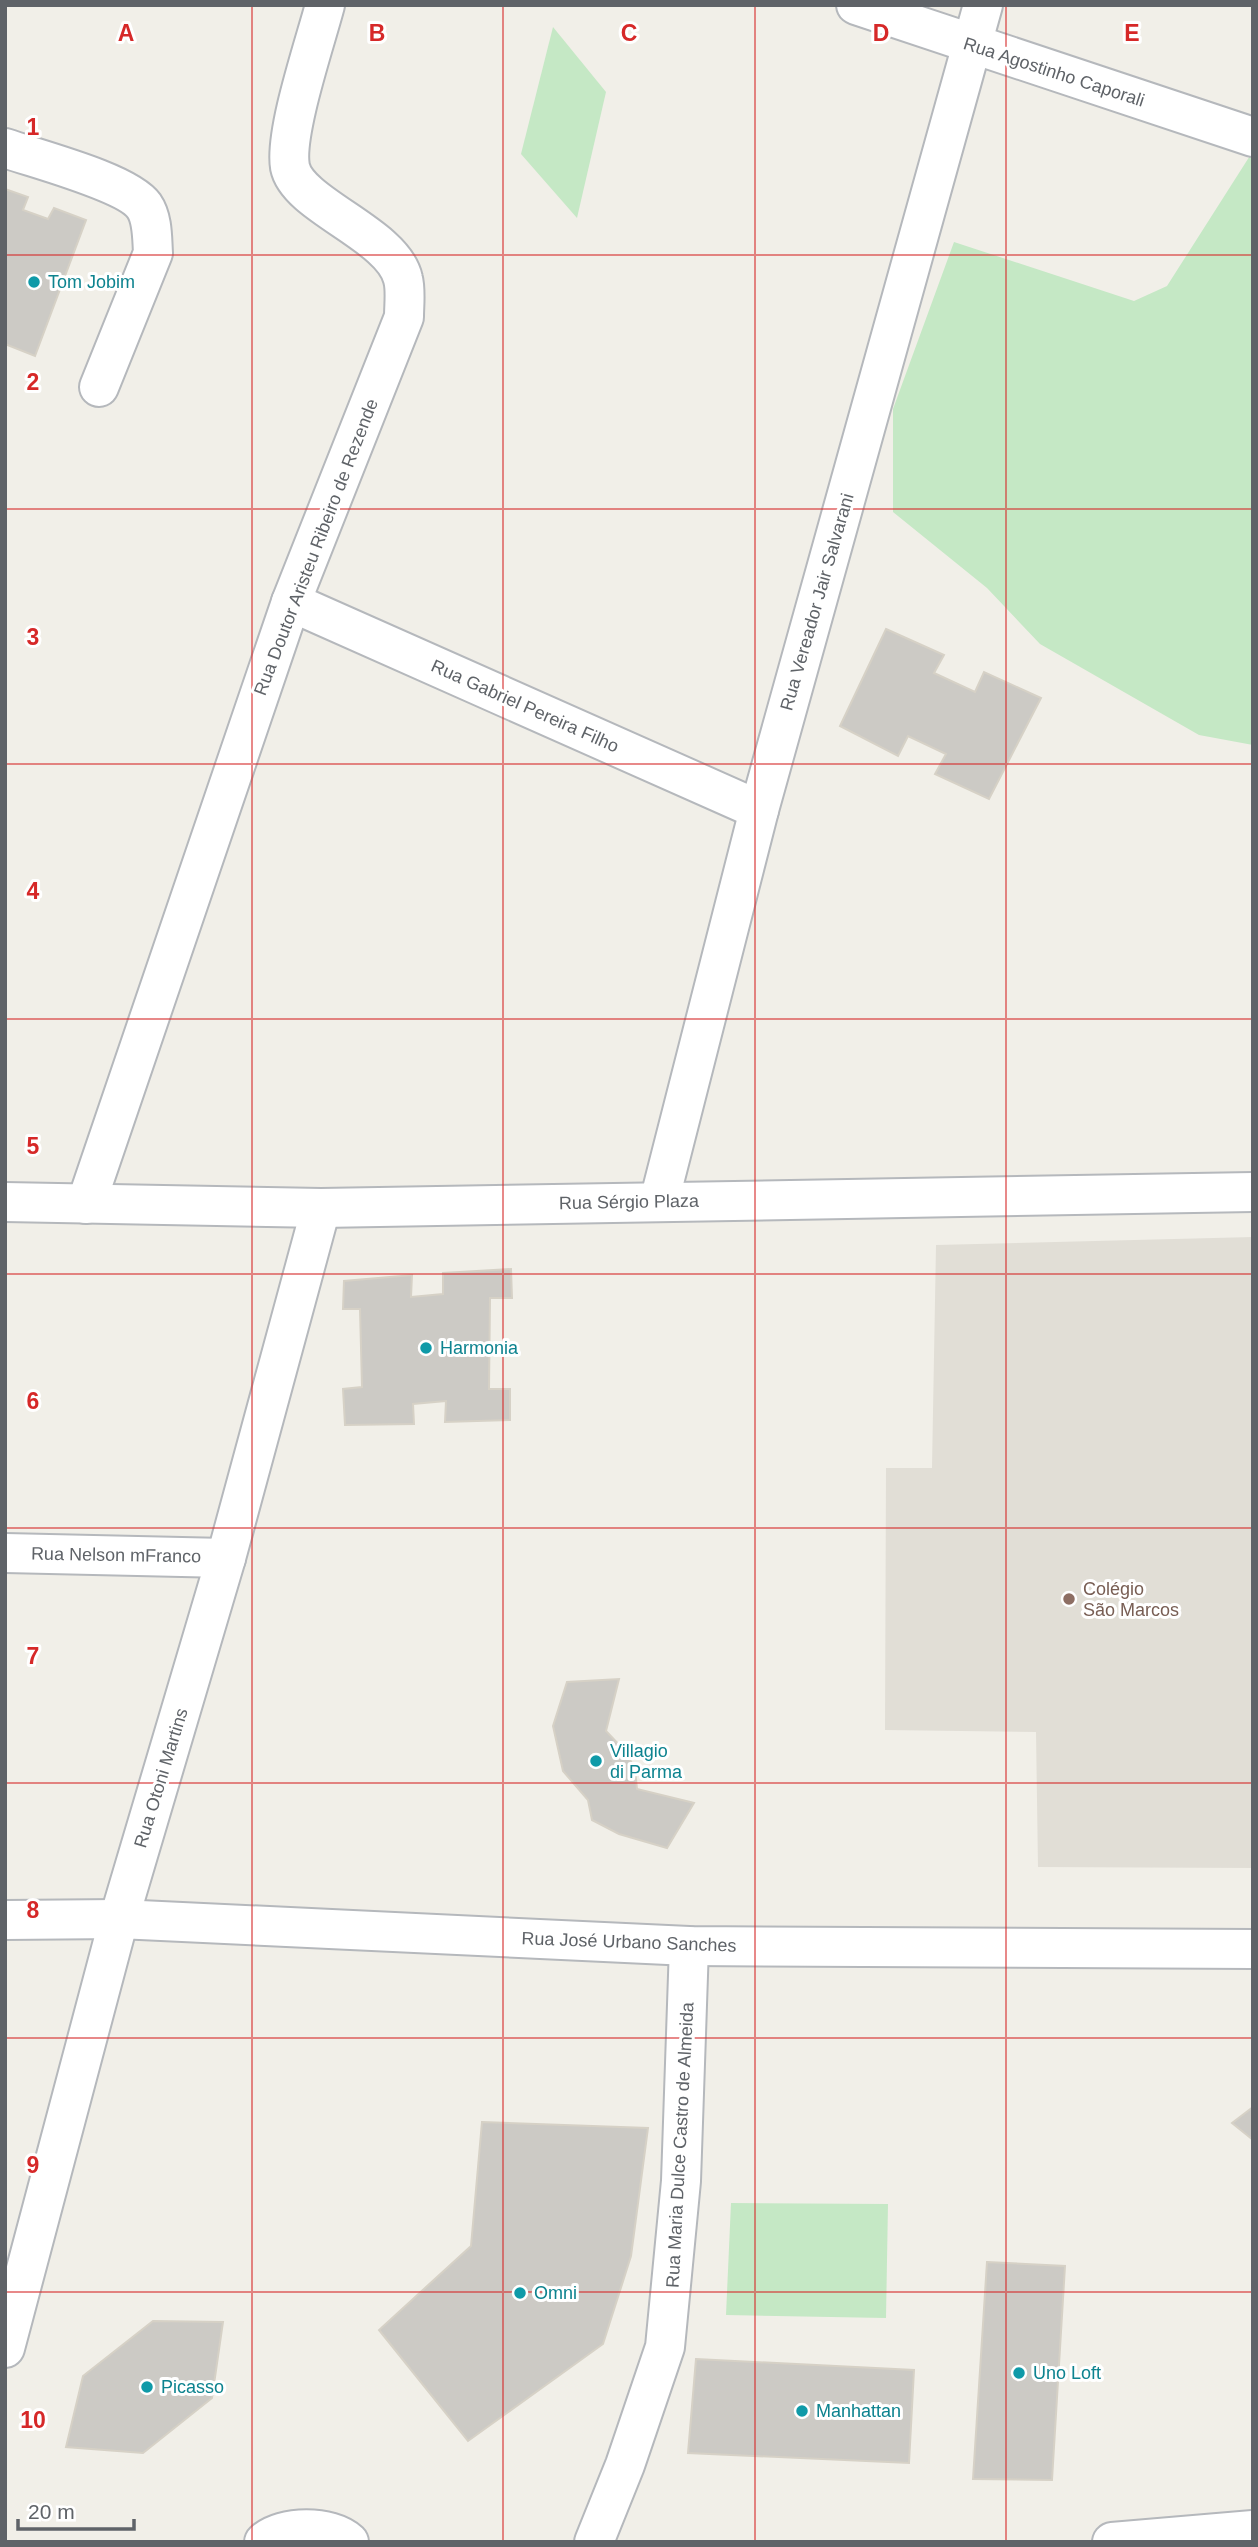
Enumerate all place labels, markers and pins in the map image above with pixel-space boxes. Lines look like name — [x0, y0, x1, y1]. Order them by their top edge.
place label: Tom Jobim — [48, 272, 135, 292]
marker: Tom Jobim — [26, 274, 42, 290]
place label: Harmonia — [440, 1338, 519, 1358]
marker: Harmonia — [418, 1340, 434, 1356]
place label: Colégio São Marcos — [1083, 1579, 1179, 1620]
marker: Colégio São Marcos — [1061, 1591, 1077, 1607]
place label: Villagio di Parma — [610, 1741, 683, 1782]
marker: Villagio di Parma — [588, 1753, 604, 1769]
place label: Omni — [534, 2283, 577, 2303]
marker: Omni — [512, 2285, 528, 2301]
place label: Uno Loft — [1033, 2363, 1101, 2383]
marker: Uno Loft — [1011, 2365, 1027, 2381]
place label: Picasso — [161, 2377, 224, 2397]
marker: Picasso — [139, 2379, 155, 2395]
place label: Manhattan — [816, 2401, 901, 2421]
marker: Manhattan — [794, 2403, 810, 2419]

